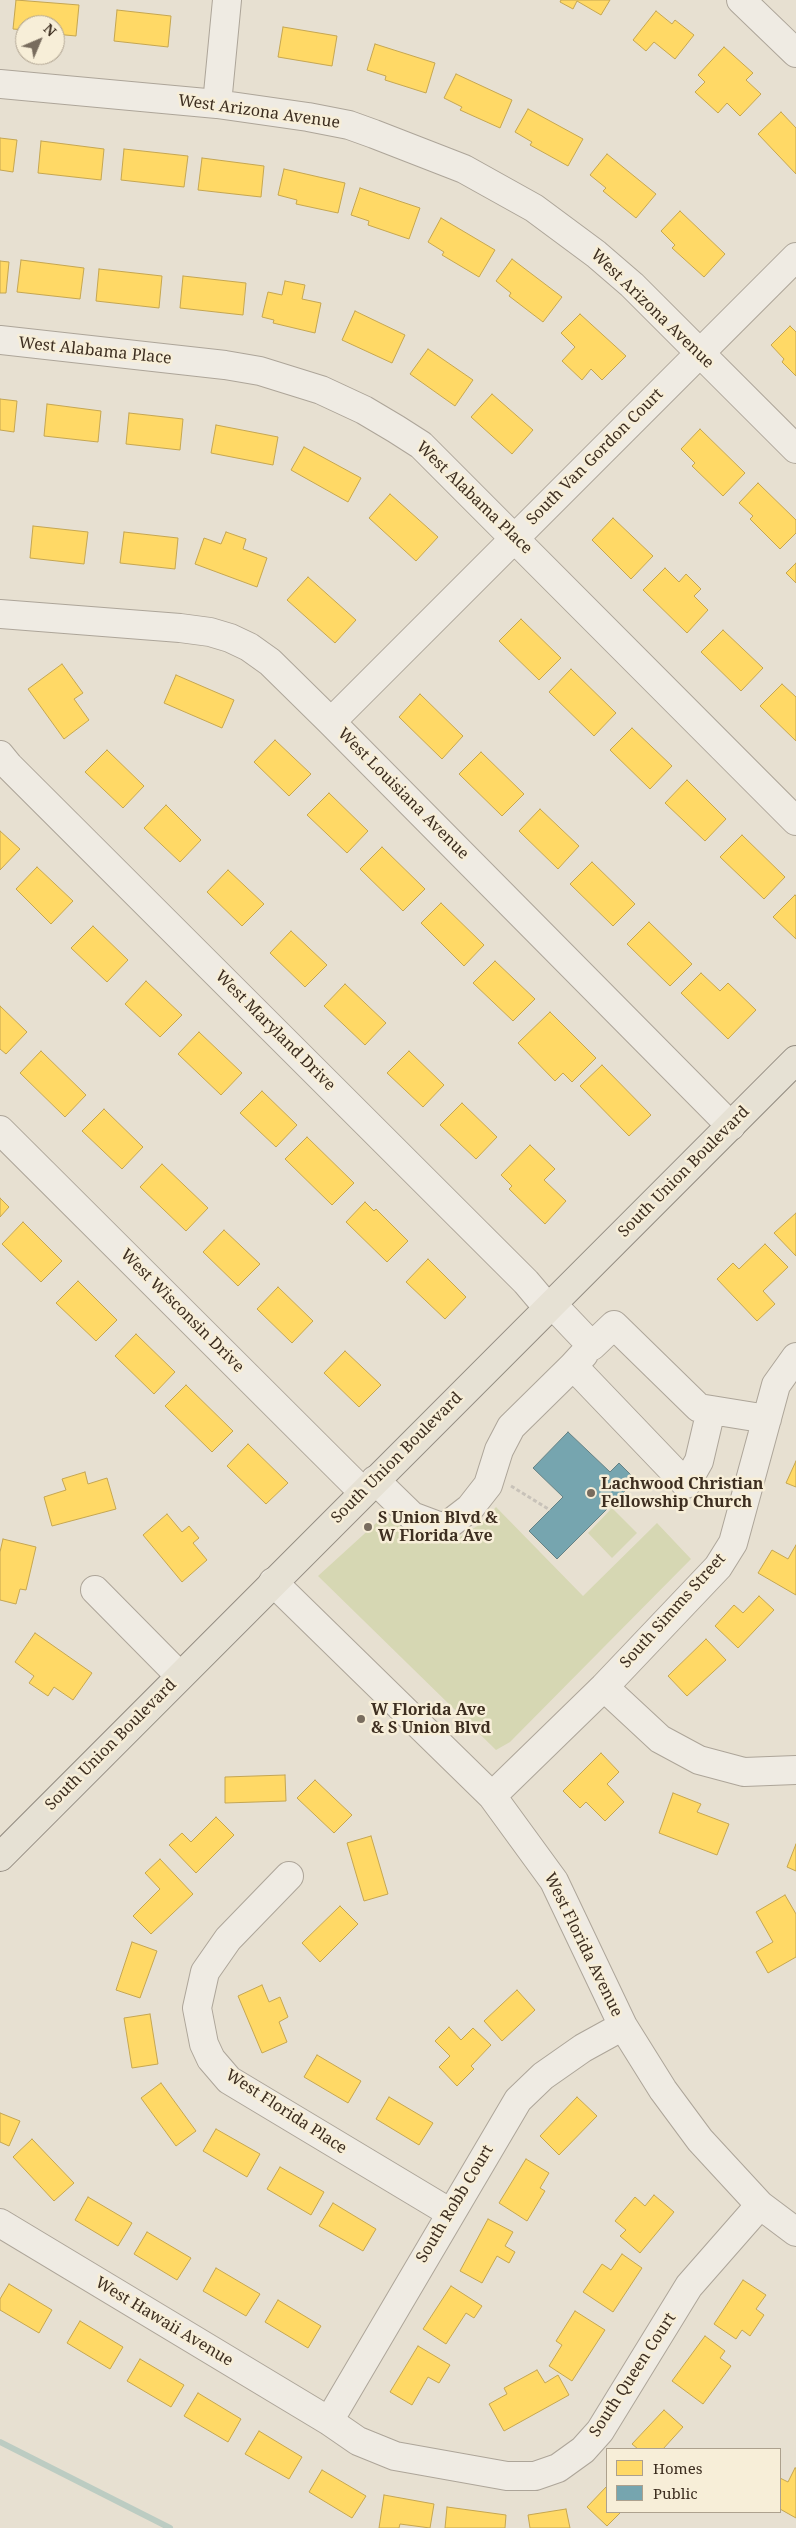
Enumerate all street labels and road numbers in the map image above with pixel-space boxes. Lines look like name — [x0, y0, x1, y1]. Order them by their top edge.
street label: West Arizona Avenue — [177, 91, 341, 133]
street label: West Arizona Avenue — [587, 245, 717, 373]
street label: West Alabama Place — [18, 333, 172, 369]
street label: South Van Gordon Court — [523, 385, 667, 529]
street label: West Alabama Place — [412, 438, 536, 558]
street label: West Louisiana Avenue — [333, 724, 473, 864]
street label: West Maryland Drive — [211, 967, 339, 1095]
street label: South Union Boulevard — [614, 1102, 754, 1242]
street label: West Wisconsin Drive — [116, 1245, 248, 1377]
street label: South Union Boulevard — [327, 1388, 467, 1528]
street label: South Simms Street — [616, 1550, 730, 1672]
street label: South Union Boulevard — [41, 1675, 181, 1815]
street label: West Florida Avenue — [540, 1870, 626, 2020]
street label: West Florida Place — [222, 2066, 350, 2158]
street label: South Robb Court — [412, 2142, 498, 2266]
street label: West Hawaii Avenue — [92, 2273, 236, 2371]
street label: South Queen Court — [586, 2309, 680, 2441]

